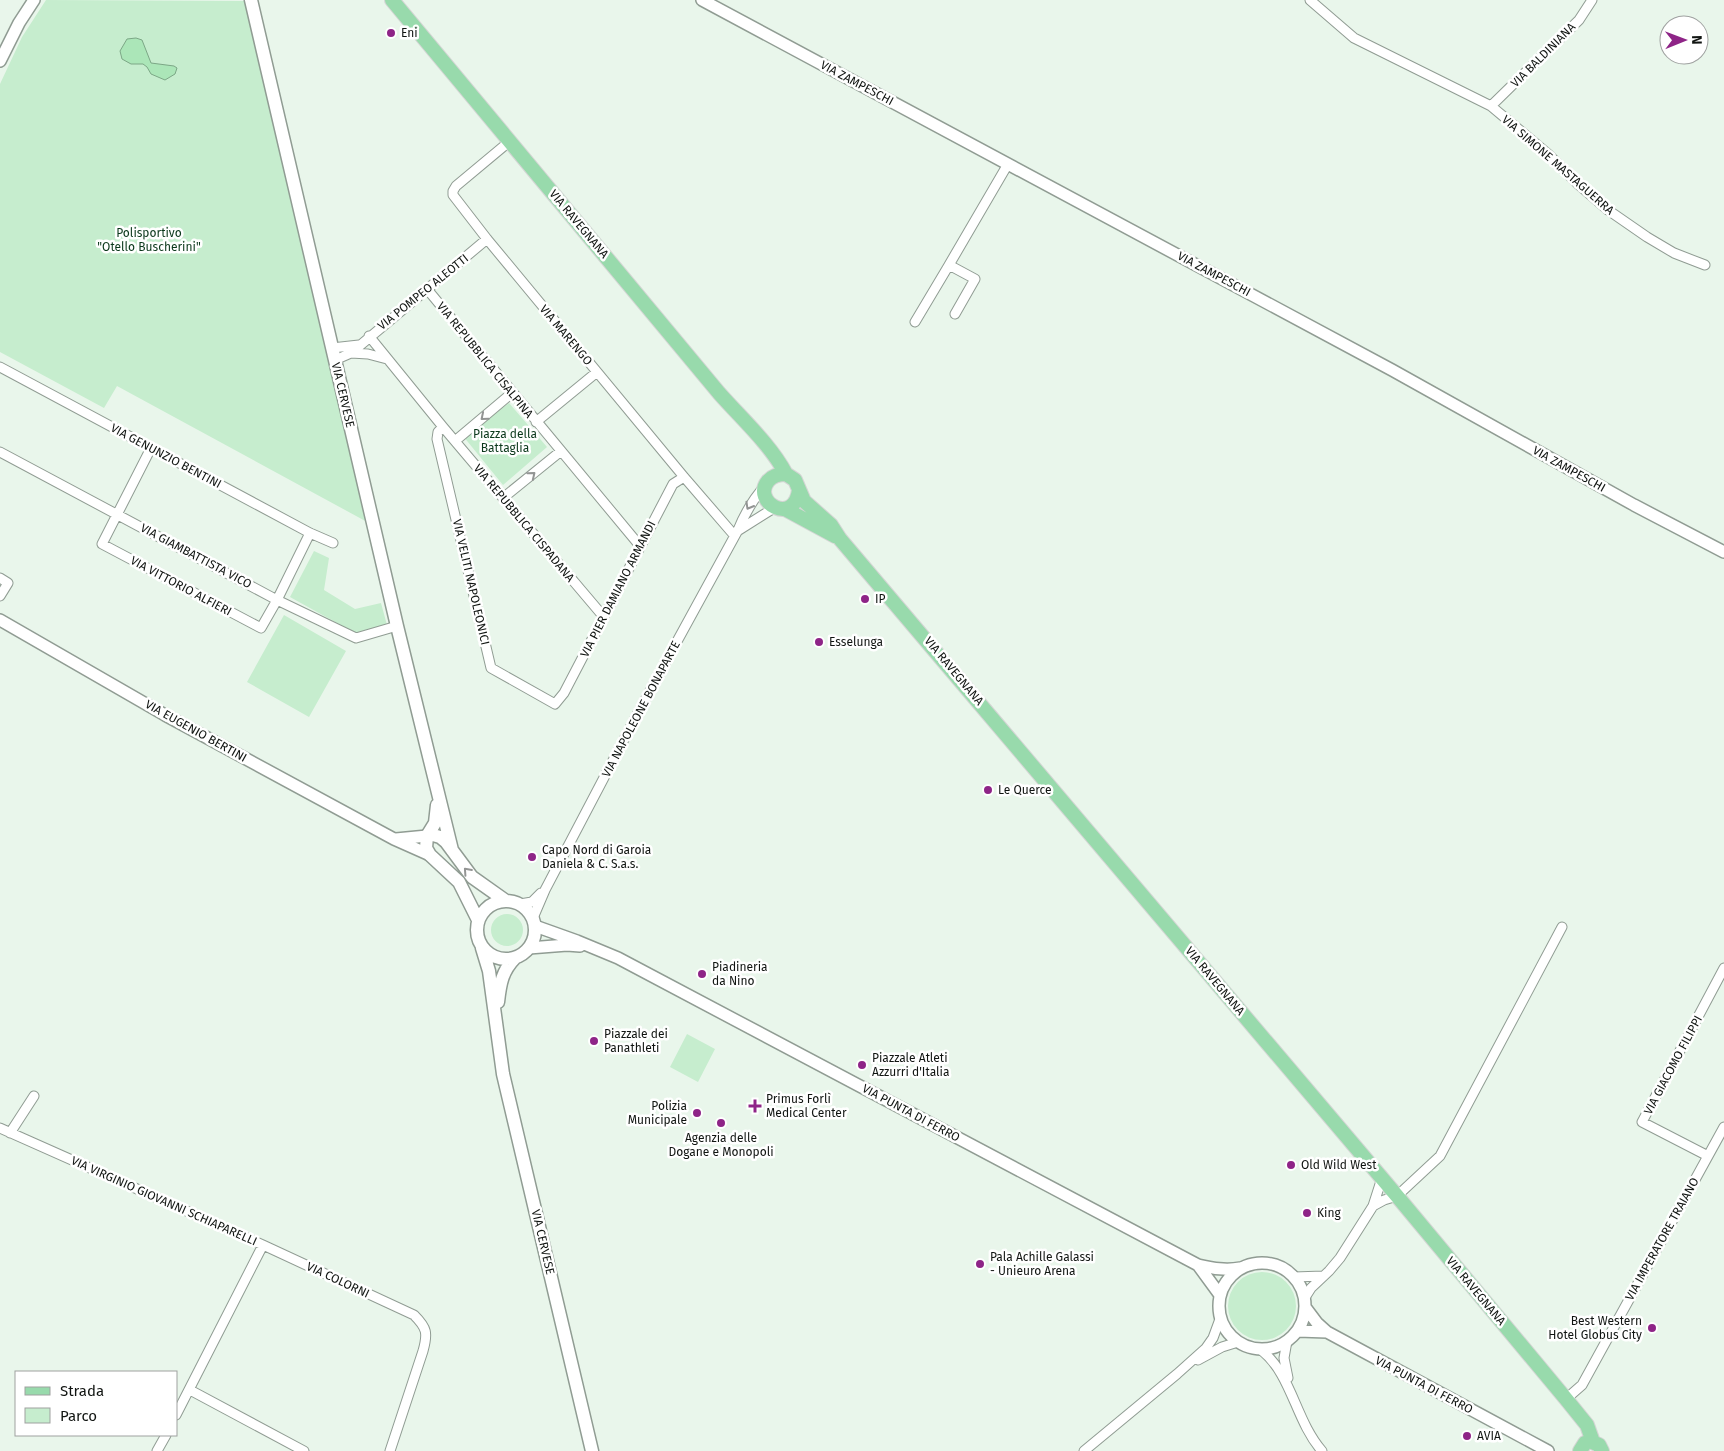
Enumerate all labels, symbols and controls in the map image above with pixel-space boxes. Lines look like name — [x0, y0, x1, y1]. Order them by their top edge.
north arrow — [1659, 15, 1709, 65]
street label: VIA BALDINIANA — [1508, 20, 1578, 90]
place label: Eni — [401, 26, 418, 40]
marker: Eni — [385, 27, 397, 39]
text: N — [1688, 35, 1705, 45]
street label: VIA ZAMPESCHI — [818, 58, 896, 108]
street label: VIA SIMONE MASTAGUERRA — [1499, 113, 1617, 218]
street label: VIA RAVEGNANA — [546, 187, 612, 261]
park label: Polisportivo "Otello Buscherini" — [97, 226, 201, 254]
street label: VIA ZAMPESCHI — [1175, 249, 1253, 299]
street label: VIA POMPEO ALEOTTI — [375, 251, 471, 333]
street label: VIA REPUBBLICA CISALPINA — [434, 299, 536, 421]
street label: VIA MARENGO — [537, 302, 595, 368]
street label: VIA CERVESE — [329, 361, 357, 429]
one-way arrow — [480, 411, 489, 420]
street label: VIA GENUNZIO BENTINI — [108, 421, 224, 491]
park label: Piazza della Battaglia — [473, 427, 537, 455]
street label: VIA ZAMPESCHI — [1530, 443, 1608, 495]
street label: VIA REPUBBLICA CISPADANA — [471, 461, 577, 585]
one-way arrow — [526, 472, 535, 480]
one-way arrow — [746, 501, 756, 510]
street label: VIA VELITI NAPOLEONICI — [450, 518, 492, 646]
street label: VIA PIER DAMIANO ARMANDI — [577, 518, 659, 660]
street label: VIA GIAMBATTISTA VICO — [138, 521, 254, 591]
street label: VIA VITTORIO ALFIERI — [128, 553, 234, 619]
place label: IP — [875, 592, 886, 606]
marker: IP — [859, 593, 871, 605]
street label: VIA RAVEGNANA — [921, 634, 987, 708]
place label: Esselunga — [829, 635, 883, 649]
marker: Esselunga — [813, 636, 825, 648]
street label: VIA NAPOLEONE BONAPARTE — [599, 638, 683, 780]
street label: VIA EUGENIO BERTINI — [143, 697, 249, 765]
place label: Le Querce — [998, 783, 1052, 797]
marker: Le Querce — [982, 784, 994, 796]
place label: Capo Nord di Garoia Daniela & C. S.a.s. — [542, 843, 651, 871]
marker: Capo Nord di Garoia Daniela & C. S.a.s. — [526, 851, 538, 863]
one-way arrow — [464, 868, 473, 877]
street label: VIA RAVEGNANA — [1182, 944, 1248, 1018]
place label: Piadineria da Nino — [712, 960, 768, 988]
marker: Piadineria da Nino — [696, 968, 708, 980]
street label: VIA GIACOMO FILIPPI — [1641, 1013, 1705, 1117]
place label: Piazzale dei Panathleti — [604, 1027, 668, 1055]
marker: Piazzale dei Panathleti — [588, 1035, 600, 1047]
place label: Piazzale Atleti Azzurri d'Italia — [872, 1051, 950, 1079]
marker: Piazzale Atleti Azzurri d'Italia — [856, 1059, 868, 1071]
street label: VIA PUNTA DI FERRO — [860, 1081, 962, 1145]
place label: Primus Forlì Medical Center — [766, 1092, 847, 1120]
place label: Polizia Municipale — [628, 1099, 687, 1127]
marker: Primus Forlì Medical Center — [748, 1099, 762, 1113]
marker: Polizia Municipale — [691, 1107, 703, 1119]
marker: Agenzia delle Dogane e Monopoli — [715, 1117, 727, 1129]
place label: Agenzia delle Dogane e Monopoli — [668, 1131, 774, 1159]
street label: VIA VIRGINIO GIOVANNI SCHIAPARELLI — [69, 1154, 259, 1248]
place label: Old Wild West — [1301, 1158, 1377, 1172]
marker: Old Wild West — [1285, 1159, 1297, 1171]
street label: VIA IMPERATORE TRAIANO — [1622, 1175, 1702, 1303]
place label: King — [1317, 1206, 1341, 1220]
marker: King — [1301, 1207, 1313, 1219]
street label: VIA CERVESE — [529, 1208, 557, 1276]
place label: Pala Achille Galassi - Unieuro Arena — [990, 1250, 1094, 1278]
street label: VIA RAVEGNANA — [1443, 1254, 1509, 1328]
marker: Pala Achille Galassi - Unieuro Arena — [974, 1258, 986, 1270]
street label: VIA COLORNI — [304, 1259, 372, 1301]
place label: Best Western Hotel Globus City — [1548, 1314, 1642, 1342]
marker: Best Western Hotel Globus City — [1646, 1322, 1658, 1334]
street label: VIA PUNTA DI FERRO — [1373, 1353, 1475, 1417]
legend — [15, 1371, 178, 1436]
text: Strada — [60, 1382, 104, 1400]
text: Parco — [60, 1407, 97, 1425]
place label: AVIA — [1477, 1429, 1501, 1443]
marker: AVIA — [1461, 1430, 1473, 1442]

